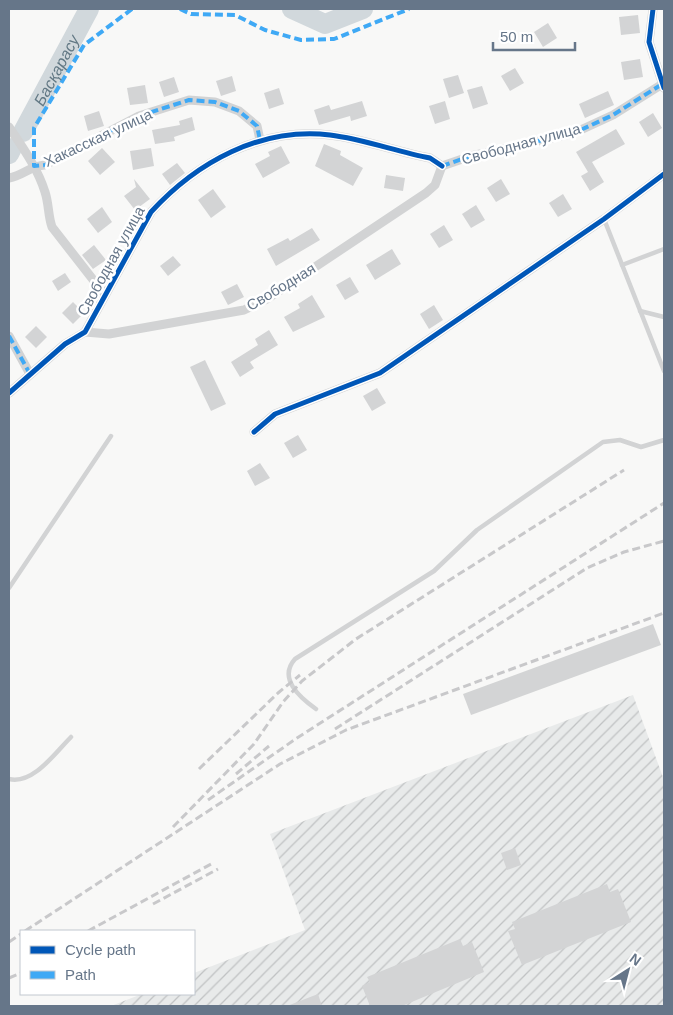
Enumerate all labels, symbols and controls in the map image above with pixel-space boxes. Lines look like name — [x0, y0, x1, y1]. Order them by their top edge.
scale bar — [493, 20, 576, 52]
text: 50 m — [500, 28, 533, 45]
water label: Басқарасу — [31, 32, 83, 109]
street label: Хакасская улица — [41, 105, 155, 170]
street label: Свободная улица — [460, 119, 583, 168]
street label: Свободная улица — [73, 202, 148, 318]
street label: Свободная — [243, 259, 318, 314]
legend — [20, 930, 195, 995]
text: Cycle path — [65, 941, 136, 958]
north arrow — [603, 945, 653, 995]
text: N — [627, 950, 644, 969]
text: Path — [65, 966, 96, 983]

